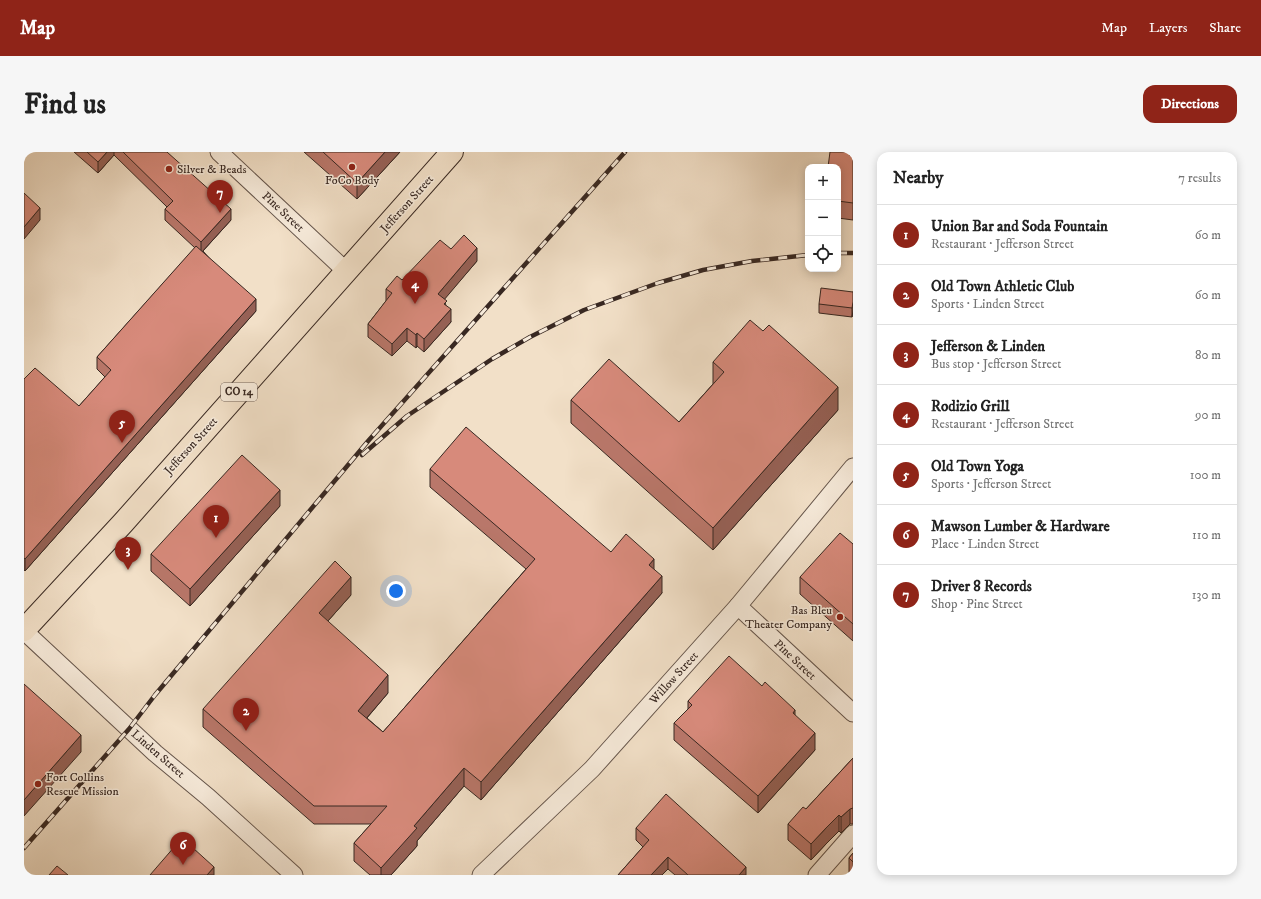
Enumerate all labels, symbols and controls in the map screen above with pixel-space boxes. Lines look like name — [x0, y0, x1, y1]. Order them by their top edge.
text: Map — [20, 17, 55, 40]
text: Map — [1101, 19, 1127, 37]
text: Layers — [1149, 19, 1187, 37]
text: Share — [1209, 19, 1241, 37]
button: Directions — [1143, 85, 1237, 123]
text: Find us — [24, 87, 106, 122]
place label: Silver & Beads — [177, 162, 247, 177]
marker: FoCo Body — [347, 162, 357, 172]
marker: Silver & Beads — [164, 164, 174, 174]
map controls — [805, 164, 841, 272]
button: + — [805, 164, 841, 200]
text: Nearby — [893, 167, 943, 189]
text: 7 results — [1178, 170, 1221, 186]
street label: Jefferson Street — [376, 172, 437, 237]
place label: FoCo Body — [325, 173, 379, 188]
pin: 7 — [207, 180, 233, 213]
street label: Pine Street — [259, 189, 307, 235]
button: − — [805, 200, 841, 236]
text: Union Bar and Soda Fountain — [931, 217, 1108, 236]
text: 1 — [904, 227, 908, 243]
text: 60 m — [1195, 227, 1221, 243]
button: locate — [805, 236, 841, 272]
text: Restaurant · Jefferson Street — [931, 236, 1074, 252]
pin: 4 — [402, 271, 428, 304]
text: Old Town Athletic Club — [931, 277, 1074, 296]
text: 2 — [903, 287, 909, 303]
text: 60 m — [1195, 287, 1221, 303]
text: Sports · Linden Street — [931, 296, 1044, 312]
text: Jefferson & Linden — [931, 337, 1045, 356]
text: 3 — [904, 347, 908, 363]
text: 80 m — [1195, 347, 1221, 363]
text: Bus stop · Jefferson Street — [931, 356, 1061, 372]
road number: CO 14 — [221, 383, 257, 401]
text: Rodizio Grill — [931, 397, 1009, 416]
text: 4 — [902, 407, 910, 423]
text: 90 m — [1195, 407, 1221, 423]
pin: 5 — [109, 410, 135, 443]
street label: Jefferson Street — [160, 414, 221, 479]
text: Restaurant · Jefferson Street — [931, 416, 1074, 432]
text: Old Town Yoga — [931, 457, 1024, 476]
text: 5 — [903, 467, 909, 483]
text: 100 m — [1190, 467, 1221, 483]
text: Sports · Jefferson Street — [931, 476, 1051, 492]
pin: 1 — [203, 505, 229, 538]
text: Mawson Lumber & Hardware — [931, 517, 1110, 536]
text: 6 — [903, 527, 909, 543]
text: 110 m — [1192, 527, 1221, 543]
text: Place · Linden Street — [931, 536, 1039, 552]
pin: 3 — [115, 537, 141, 570]
text: Driver 8 Records — [931, 577, 1032, 596]
your location — [386, 581, 406, 601]
text: 7 — [903, 587, 909, 603]
text: 130 m — [1192, 587, 1221, 603]
text: Shop · Pine Street — [931, 596, 1023, 612]
place label: Bas Bleu Theater Company — [745, 603, 832, 632]
marker: Bas Bleu Theater Company — [835, 612, 845, 622]
street label: Pine Street — [771, 637, 819, 683]
street label: Willow Street — [646, 648, 702, 708]
pin: 2 — [233, 698, 259, 731]
street label: Linden Street — [128, 727, 188, 781]
place label: Fort Collins Rescue Mission — [46, 770, 119, 799]
marker: Fort Collins Rescue Mission — [33, 779, 43, 789]
pin: 6 — [170, 832, 196, 865]

